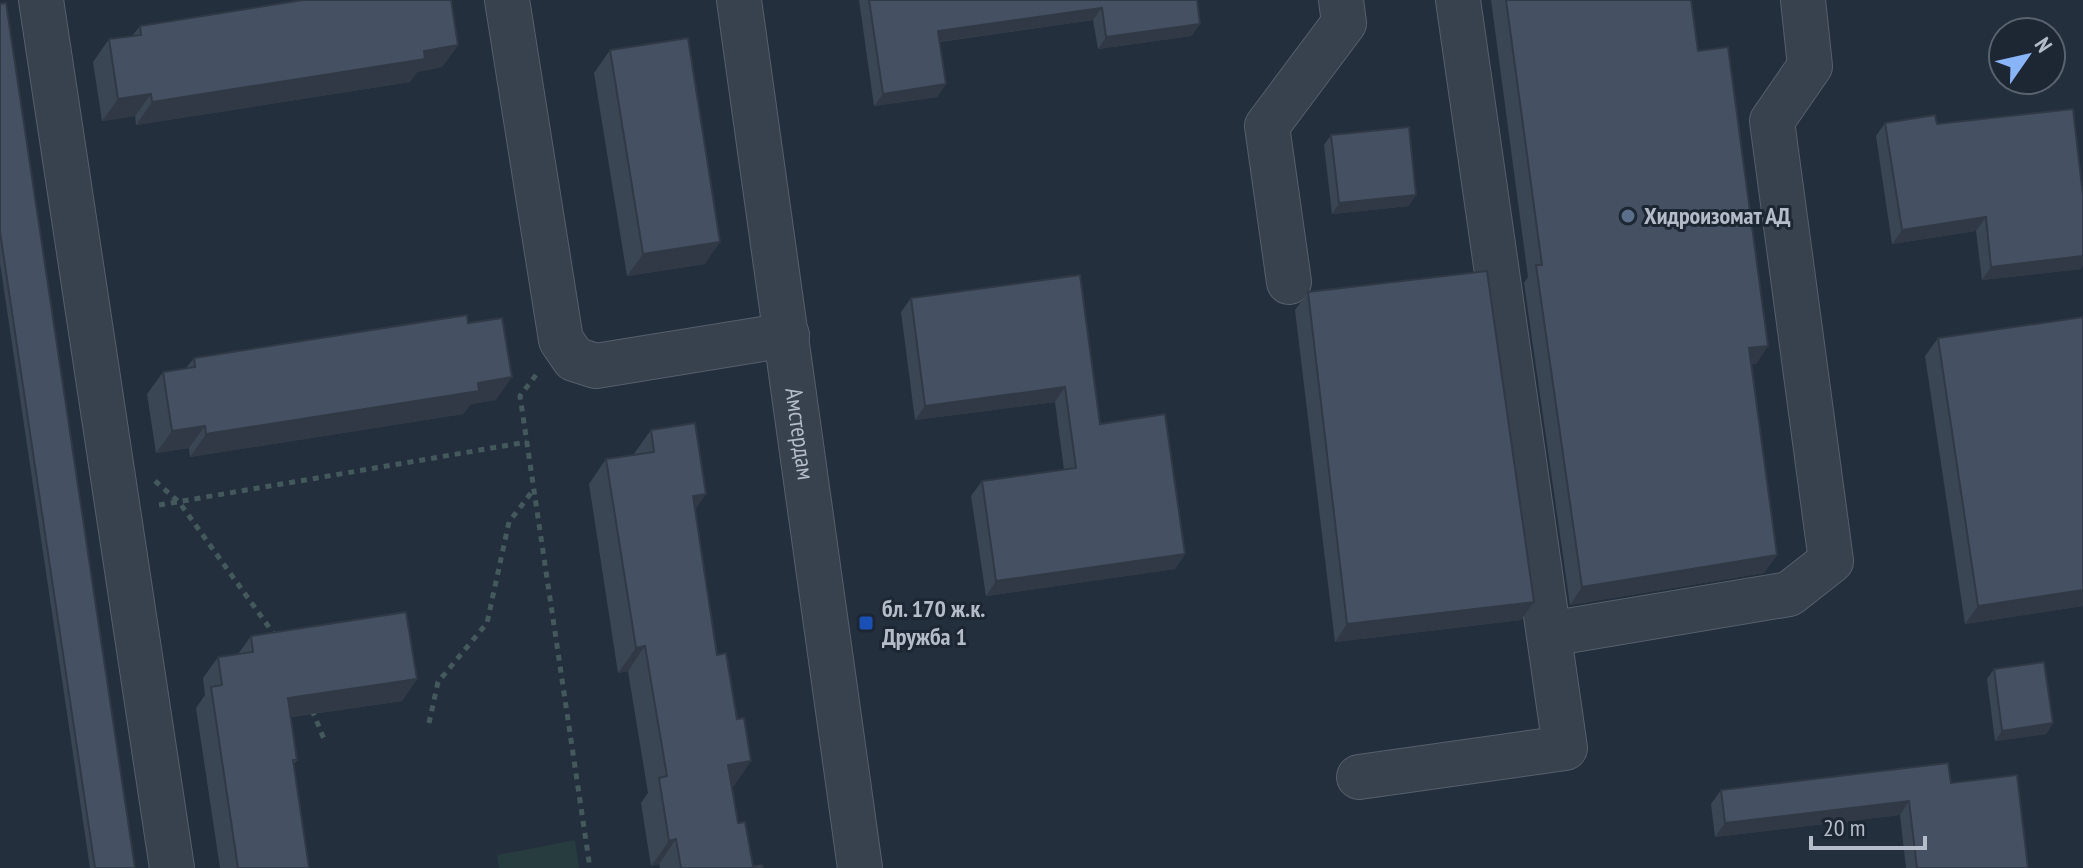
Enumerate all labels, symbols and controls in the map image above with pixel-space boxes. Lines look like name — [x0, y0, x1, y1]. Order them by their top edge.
north arrow — [1987, 16, 2067, 96]
text: N — [2029, 32, 2059, 58]
place label: Хидроизомат АД — [1644, 200, 1791, 231]
marker: Хидроизомат АД — [1619, 207, 1637, 225]
street label: Амстердам — [778, 386, 822, 482]
place label: бл. 170 ж.к. Дружба 1 — [882, 593, 985, 652]
marker: бл. 170 ж.к. Дружба 1 — [857, 614, 875, 632]
scale bar — [1811, 800, 1925, 850]
text: 20 m — [1823, 812, 1865, 843]

